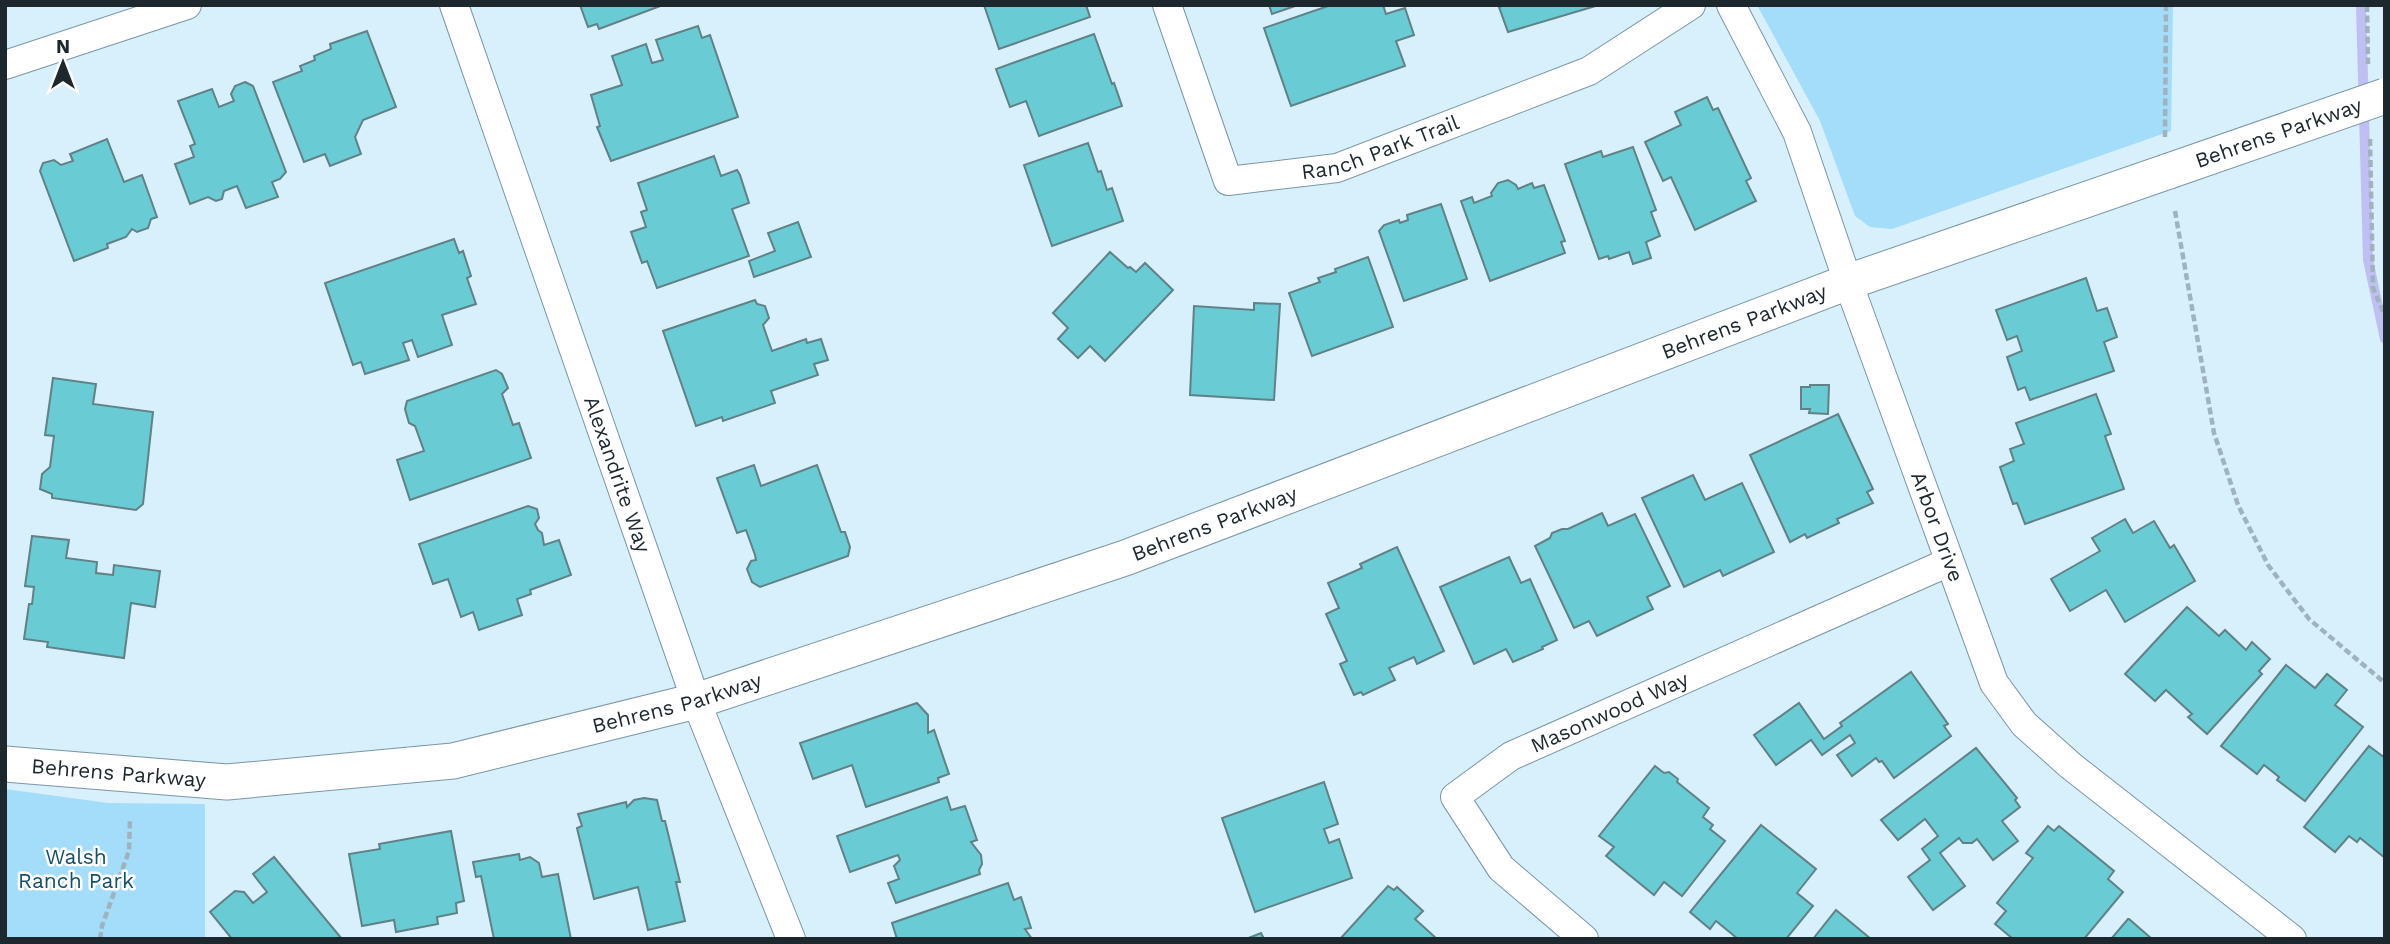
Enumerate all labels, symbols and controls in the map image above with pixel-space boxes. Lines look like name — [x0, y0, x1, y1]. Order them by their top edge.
north arrow — [28, 28, 98, 98]
text: N — [56, 35, 70, 58]
street label: Behrens Parkway — [2192, 92, 2365, 173]
street label: Ranch Park Trail — [1300, 109, 1463, 184]
street label: Behrens Parkway — [1658, 278, 1830, 364]
street label: Alexandrite Way — [579, 393, 657, 556]
street label: Arbor Drive — [1906, 468, 1969, 585]
street label: Behrens Parkway — [1128, 480, 1301, 566]
street label: Masonwood Way — [1527, 666, 1692, 758]
street label: Behrens Parkway — [589, 667, 765, 738]
street label: Behrens Parkway — [30, 753, 207, 792]
park label: Walsh Ranch Park — [18, 844, 134, 893]

